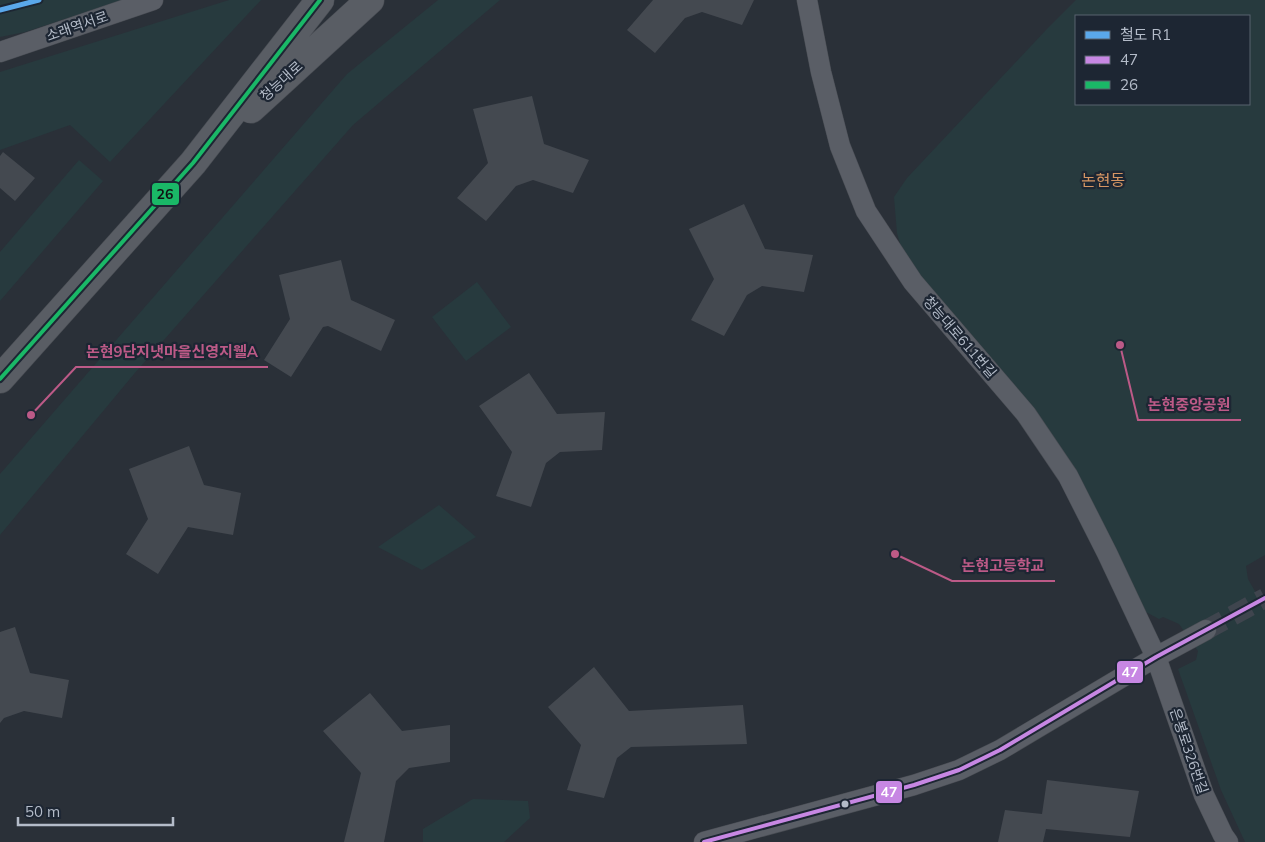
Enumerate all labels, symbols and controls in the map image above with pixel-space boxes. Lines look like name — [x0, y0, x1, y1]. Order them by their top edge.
street label: 소래역서로 — [44, 7, 110, 45]
legend — [1075, 15, 1250, 105]
text: 철도 R1 — [1120, 25, 1171, 44]
text: 47 — [1120, 50, 1138, 69]
street label: 청능대로 — [256, 57, 306, 105]
text: 26 — [1120, 75, 1138, 94]
district label: 논현동 — [1081, 170, 1125, 190]
line badge: 26 — [151, 182, 180, 206]
text: 26 — [157, 185, 173, 203]
street label: 청능대로611번길 — [920, 292, 1000, 382]
callout: 논현9단지냇마을신영지웰A — [76, 337, 268, 367]
text: 논현9단지냇마을신영지웰A — [86, 342, 259, 361]
callout: 논현중앙공원 — [1138, 390, 1241, 420]
text: 논현중앙공원 — [1148, 395, 1230, 414]
callout: 논현고등학교 — [952, 551, 1055, 581]
text: 논현고등학교 — [962, 556, 1045, 575]
line badge: 47 — [1116, 660, 1144, 684]
text: 47 — [1122, 663, 1138, 681]
street label: 은봉로326번길 — [1166, 706, 1212, 796]
line badge: 47 — [875, 780, 903, 804]
text: 47 — [881, 783, 897, 801]
scale bar — [18, 794, 172, 826]
unlabelled marker — [840, 799, 850, 809]
text: 50 m — [25, 802, 60, 821]

